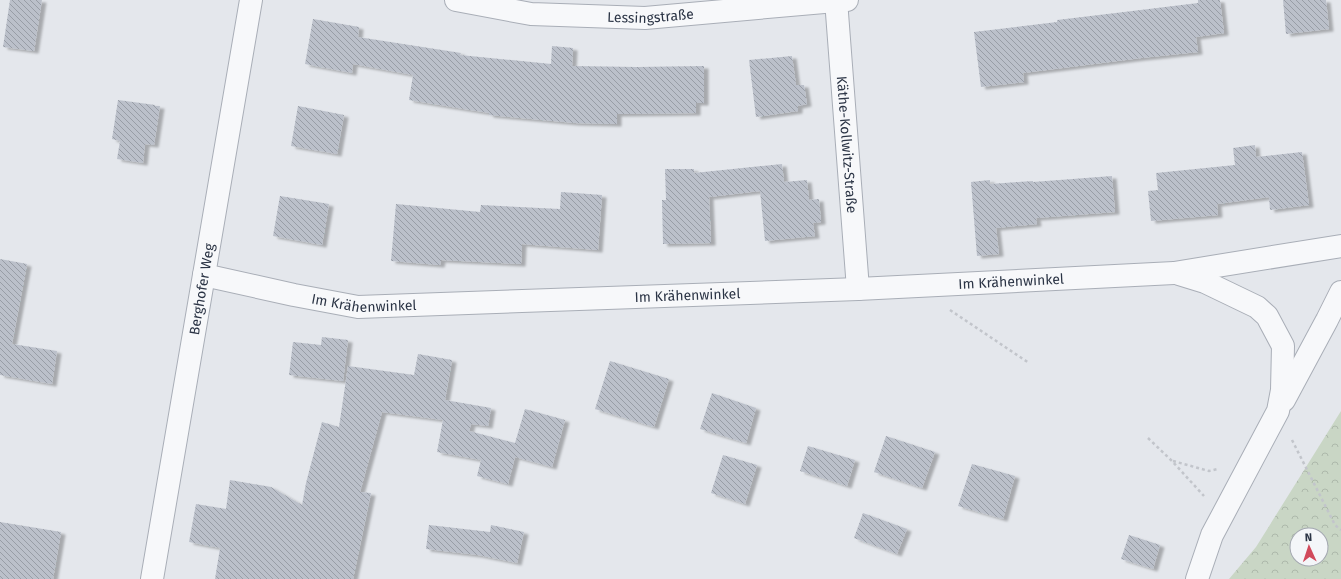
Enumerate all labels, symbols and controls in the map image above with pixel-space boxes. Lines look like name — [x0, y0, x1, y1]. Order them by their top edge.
street label: Lessingstraße — [607, 5, 695, 27]
street label: Käthe-Kollwitz-Straße — [833, 75, 861, 214]
street label: Berghofer Weg — [185, 241, 218, 336]
street label: Im Krähenwinkel — [958, 270, 1064, 292]
street label: Im Krähenwinkel — [634, 285, 741, 306]
street label: Im Krähenwinkel — [310, 290, 417, 316]
north arrow — [1289, 527, 1329, 567]
text: N — [1305, 531, 1312, 544]

